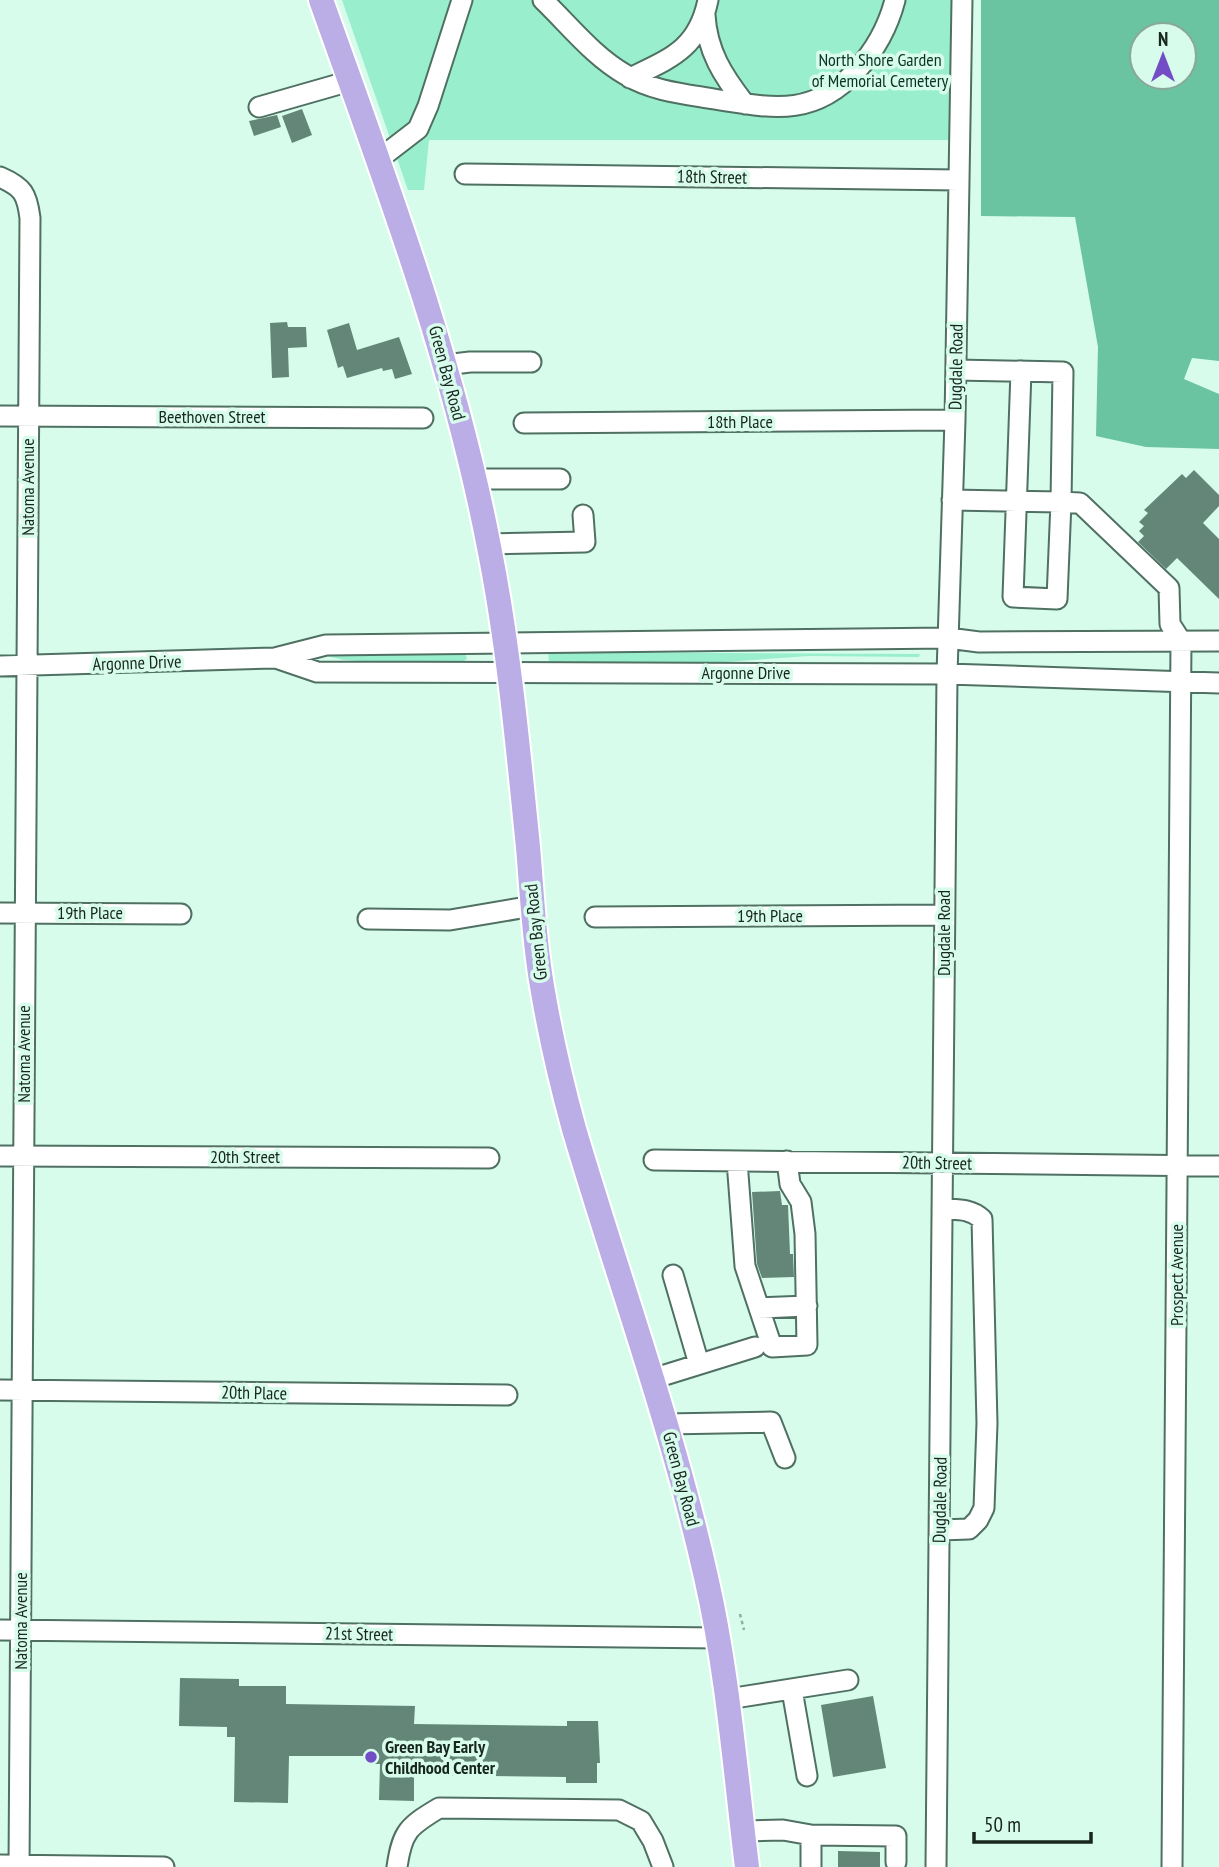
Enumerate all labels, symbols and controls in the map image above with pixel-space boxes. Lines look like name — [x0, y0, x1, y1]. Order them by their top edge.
north arrow — [1128, 21, 1198, 91]
text: N — [1158, 27, 1168, 51]
park label: North Shore Garden of Memorial Cemetery — [812, 48, 949, 92]
street label: 18th Street — [677, 164, 747, 189]
street label: Green Bay Road — [424, 323, 471, 423]
street label: Dugdale Road — [943, 324, 968, 410]
street label: Beethoven Street — [158, 405, 266, 428]
street label: 18th Place — [707, 410, 773, 433]
street label: Natoma Avenue — [16, 438, 39, 536]
street label: Argonne Drive — [92, 649, 182, 676]
street label: Argonne Drive — [702, 661, 790, 684]
street label: Green Bay Road — [519, 883, 552, 981]
street label: Dugdale Road — [932, 890, 955, 976]
street label: 19th Place — [57, 901, 123, 924]
street label: 19th Place — [737, 904, 803, 927]
street label: Natoma Avenue — [12, 1005, 35, 1103]
street label: 20th Street — [210, 1145, 280, 1168]
street label: 20th Street — [902, 1150, 972, 1175]
street label: Prospect Avenue — [1165, 1224, 1188, 1326]
street label: 20th Place — [221, 1380, 287, 1405]
street label: Green Bay Road — [658, 1429, 705, 1529]
street label: Dugdale Road — [927, 1457, 952, 1543]
street label: Natoma Avenue — [9, 1572, 32, 1670]
street label: 21st Street — [325, 1621, 393, 1646]
place label: Green Bay Early Childhood Center — [385, 1735, 496, 1779]
marker: Green Bay Early Childhood Center — [363, 1749, 379, 1765]
scale bar — [974, 1800, 1091, 1844]
text: 50 m — [984, 1811, 1021, 1838]

